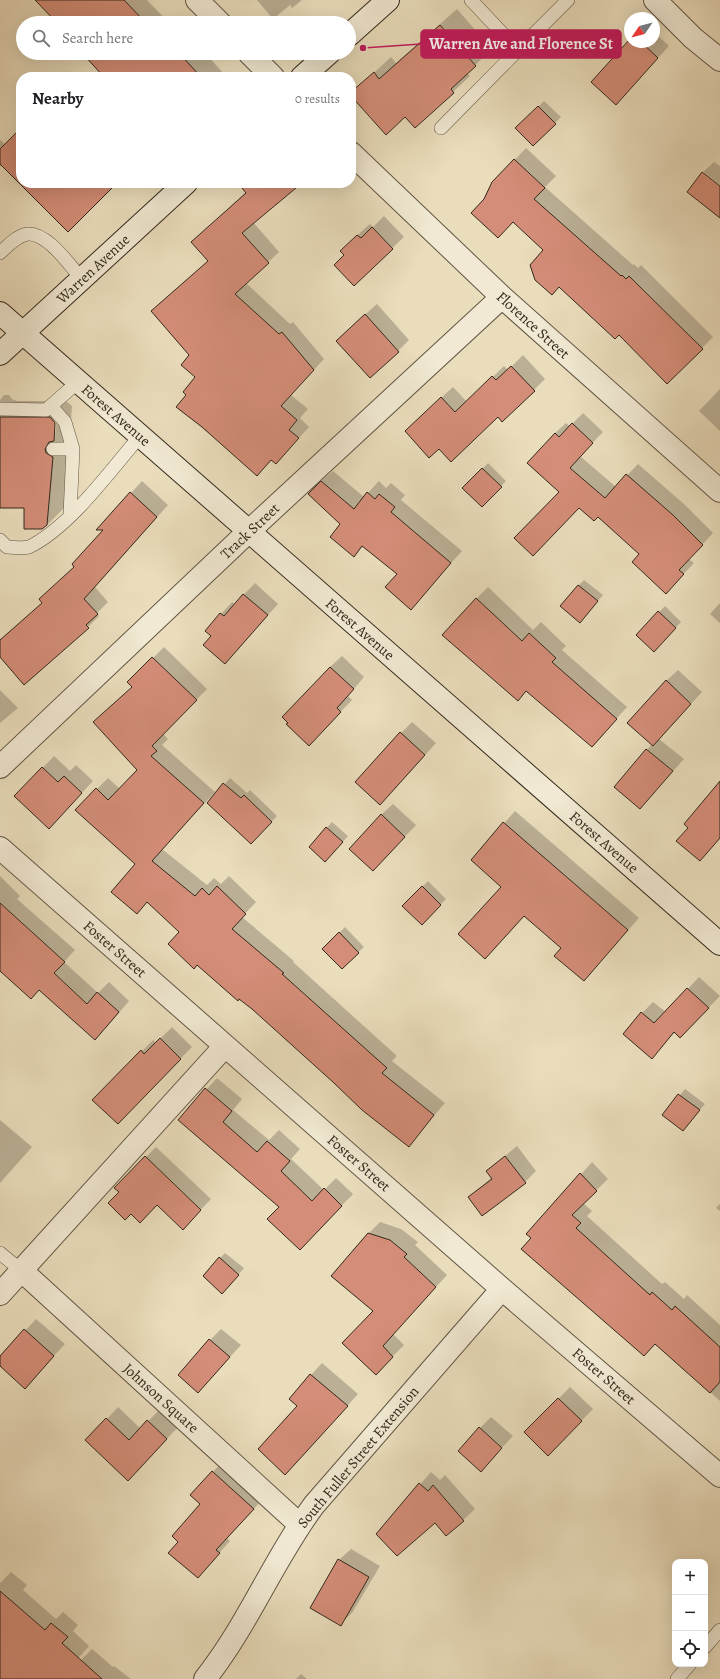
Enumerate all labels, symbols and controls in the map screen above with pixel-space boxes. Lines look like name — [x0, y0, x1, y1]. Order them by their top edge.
north arrow — [624, 12, 660, 48]
search box — [16, 16, 356, 60]
icon: search — [30, 27, 52, 49]
text: Search here — [62, 28, 133, 48]
callout: Warren Ave and Florence St — [421, 30, 621, 58]
text: Warren Ave and Florence St — [428, 33, 614, 55]
text: Nearby — [32, 87, 83, 110]
text: 0 results — [295, 90, 340, 107]
street label: Warren Avenue — [51, 230, 134, 309]
street label: Florence Street — [492, 287, 574, 363]
street label: Forest Avenue — [77, 379, 155, 451]
street label: Track Street — [216, 498, 284, 564]
street label: Forest Avenue — [321, 593, 399, 665]
street label: Forest Avenue — [565, 806, 643, 878]
street label: Foster Street — [79, 916, 151, 982]
street label: Foster Street — [323, 1130, 395, 1196]
street label: Foster Street — [568, 1343, 640, 1409]
street label: Johnson Square — [119, 1359, 203, 1438]
street label: South Fuller Street Extension — [293, 1382, 423, 1532]
map controls — [672, 1559, 708, 1667]
button: + — [672, 1559, 708, 1595]
button: − — [672, 1595, 708, 1631]
button: locate — [672, 1631, 708, 1667]

